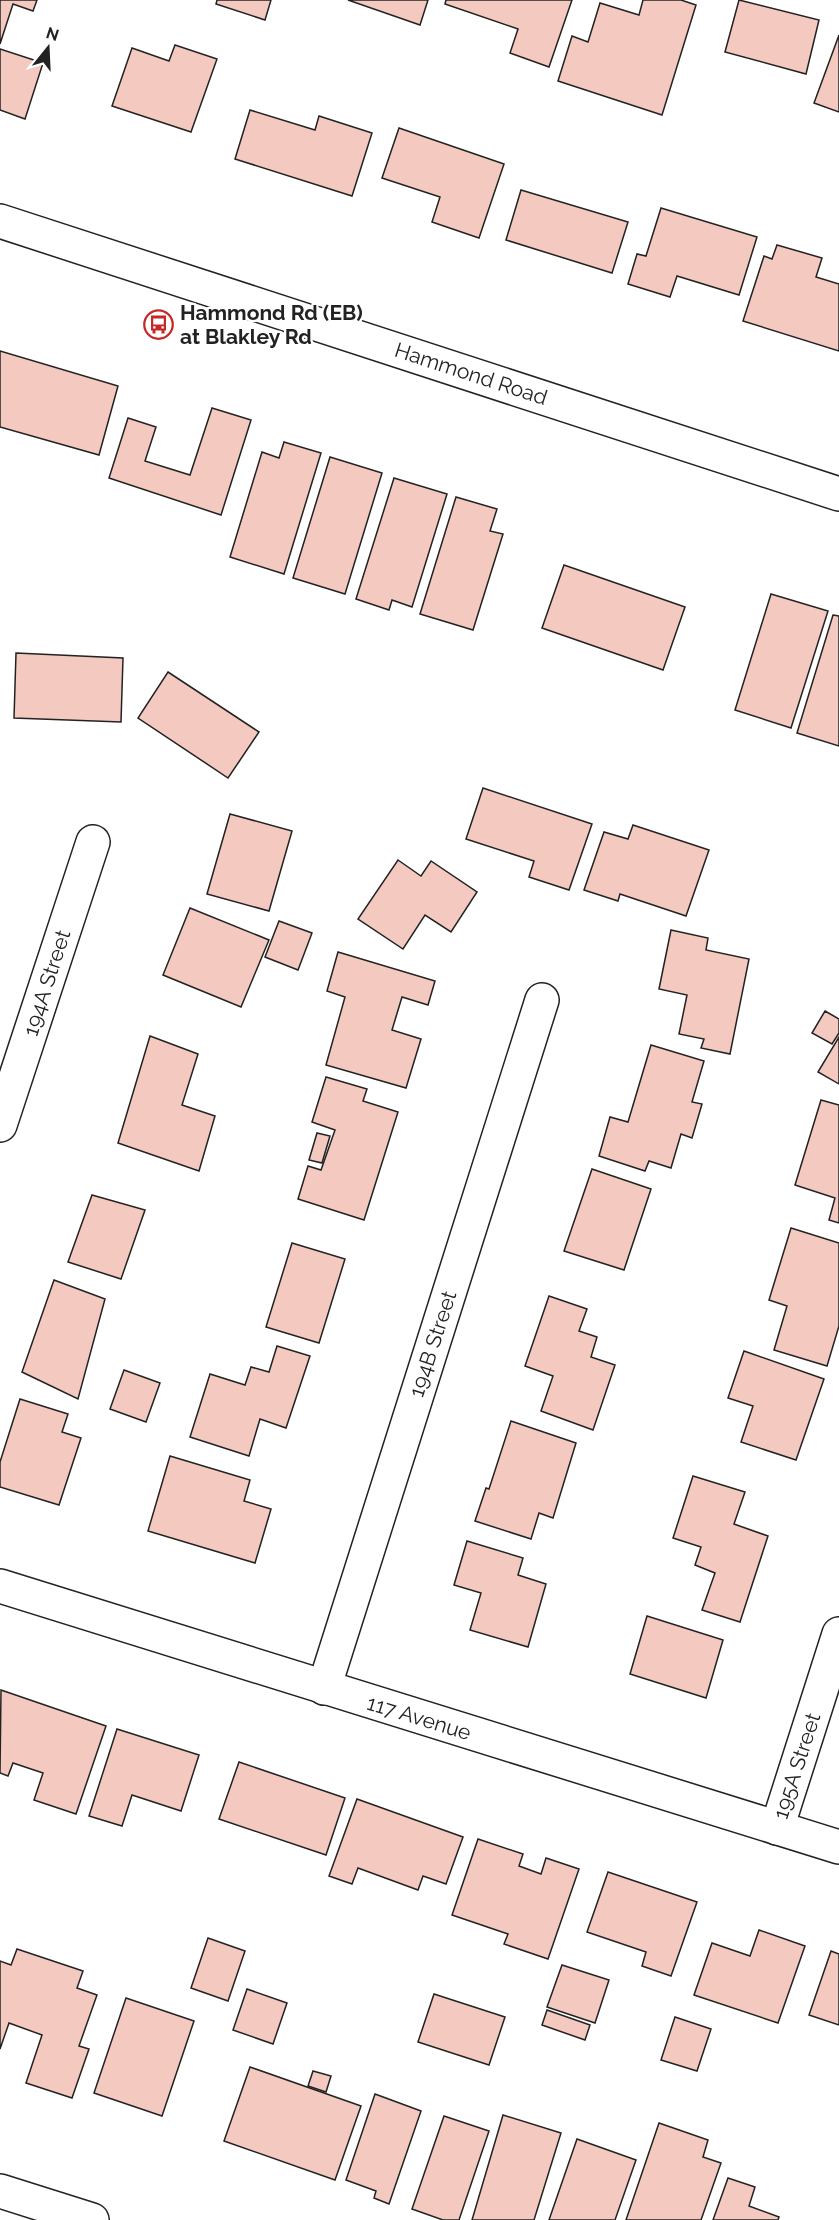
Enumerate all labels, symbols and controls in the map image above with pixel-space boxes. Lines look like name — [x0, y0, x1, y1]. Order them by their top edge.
north arrow — [18, 18, 78, 78]
text: N — [44, 23, 61, 45]
place label: Hammond Rd (EB) at Blakley Rd — [180, 300, 363, 349]
bus stop icon: Hammond Rd (EB) at Blakley Rd — [143, 309, 175, 341]
street label: Hammond Road — [392, 337, 551, 410]
street label: 194A Street — [18, 927, 75, 1039]
street label: 194B Street — [404, 1288, 461, 1400]
street label: 117 Avenue — [364, 1690, 474, 1745]
street label: 195A Street — [768, 1710, 825, 1822]

